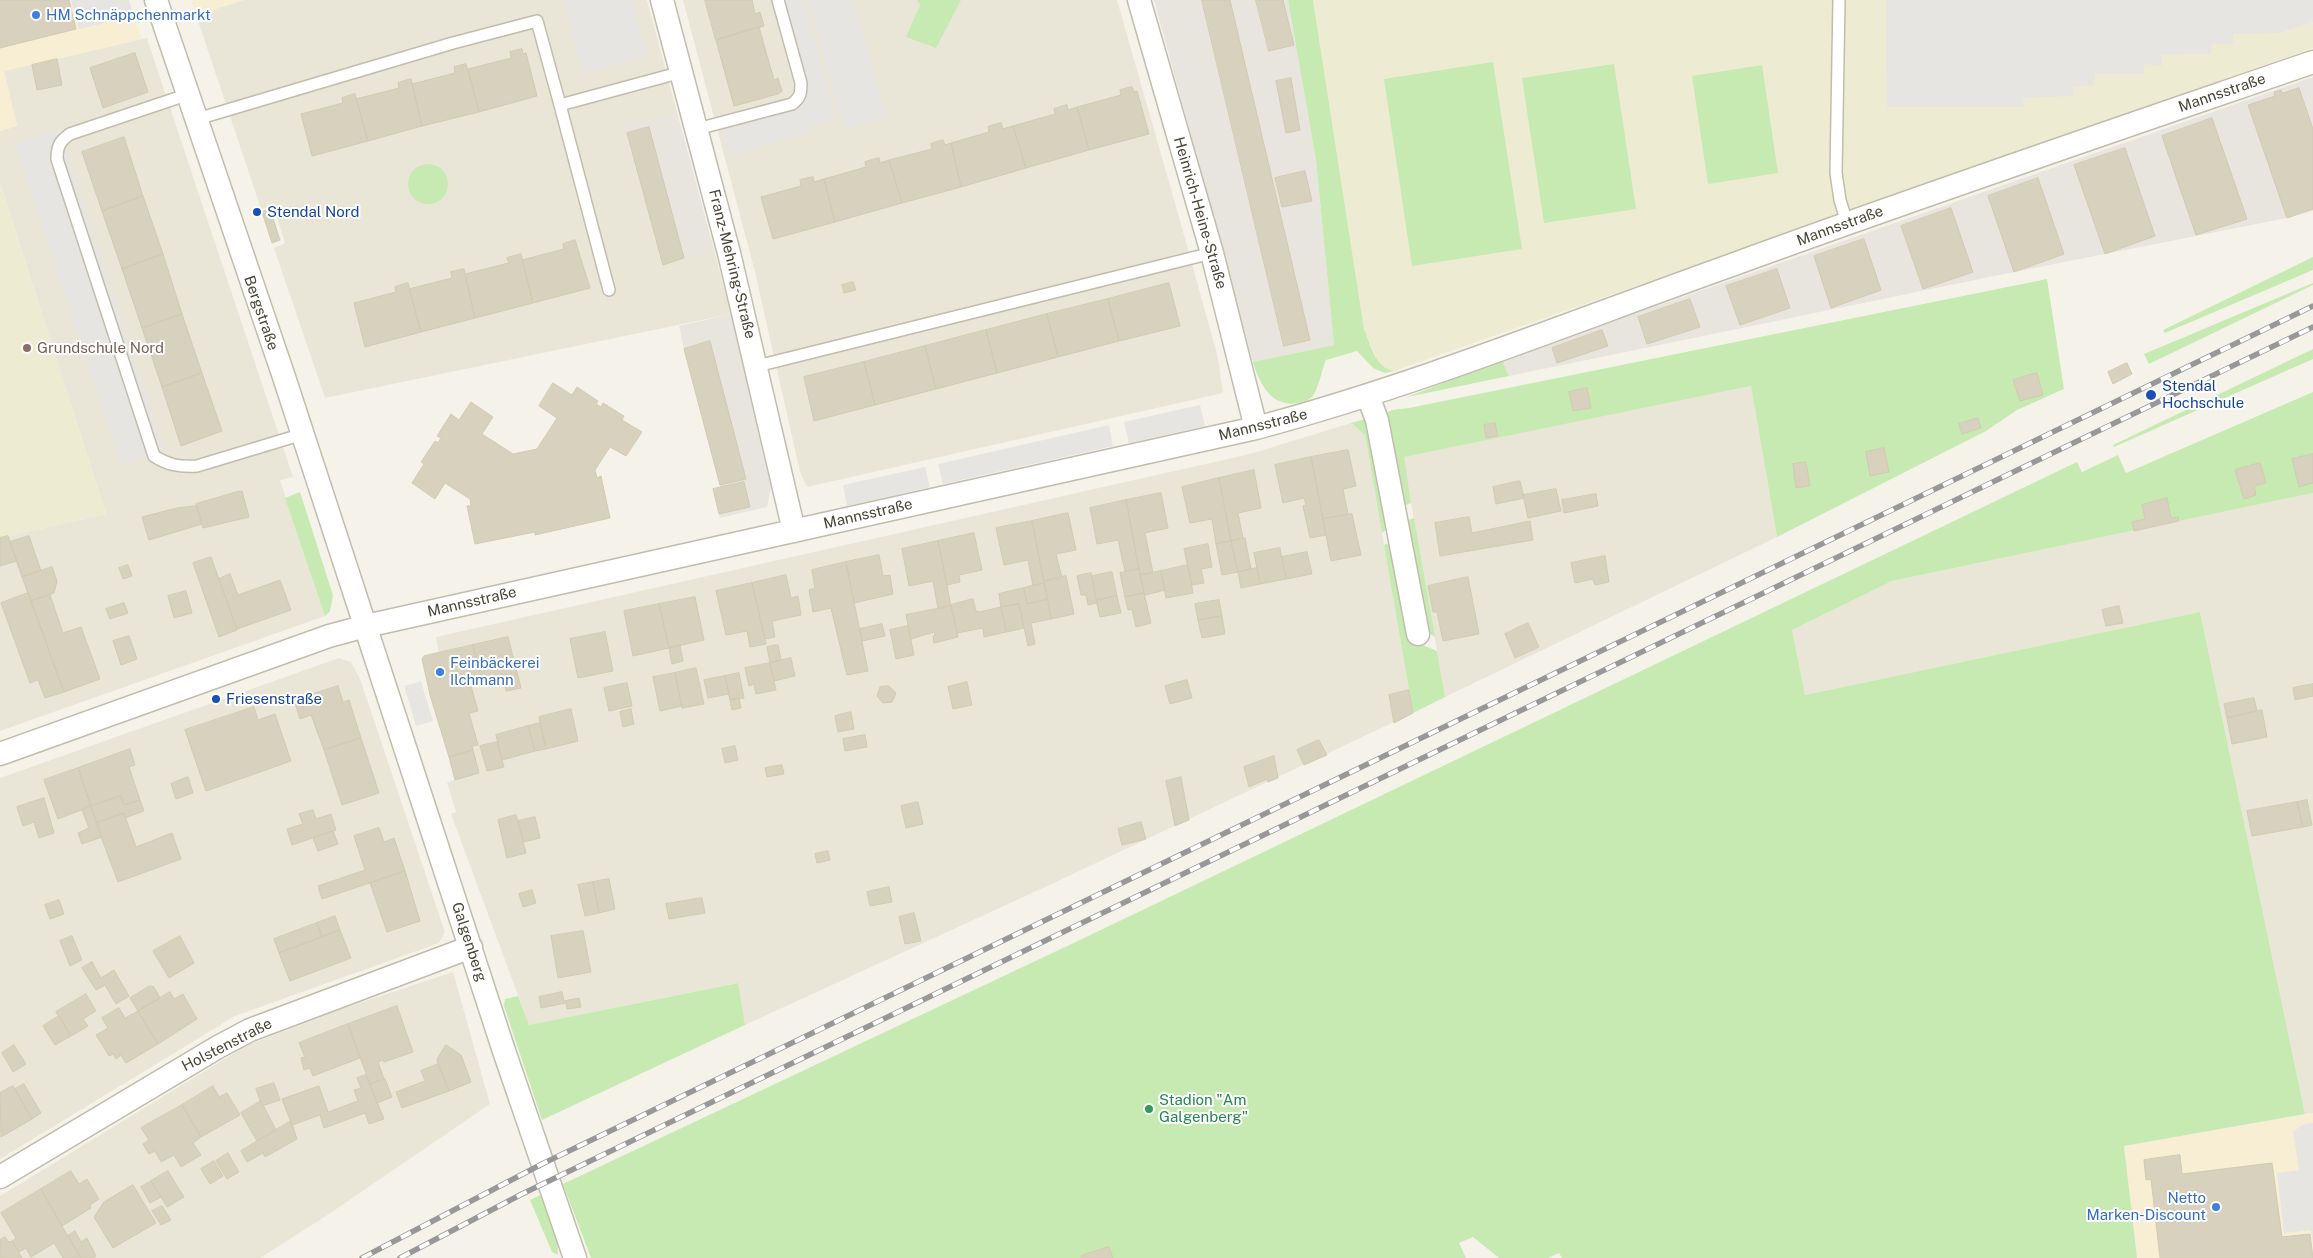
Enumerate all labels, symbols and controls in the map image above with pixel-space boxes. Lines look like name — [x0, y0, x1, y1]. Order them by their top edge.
place label: HM Schnäppchenmarkt — [46, 6, 211, 24]
marker: HM Schnäppchenmarkt — [30, 9, 42, 21]
street label: Mannsstraße — [2176, 70, 2268, 116]
street label: Heinrich-Heine-Straße — [1170, 135, 1230, 291]
street label: Franz-Mehring-Straße — [705, 187, 759, 341]
street label: Mannsstraße — [1794, 202, 1886, 250]
place label: Stendal Nord — [267, 203, 359, 221]
marker: Stendal Nord — [251, 206, 263, 218]
street label: Bergstraße — [240, 273, 282, 353]
place label: Grundschule Nord — [37, 339, 164, 357]
marker: Grundschule Nord — [21, 342, 33, 354]
place label: Stendal Hochschule — [2162, 377, 2244, 412]
marker: Stendal Hochschule — [2144, 388, 2158, 402]
street label: Mannsstraße — [1217, 405, 1309, 445]
street label: Mannsstraße — [822, 495, 914, 533]
street label: Mannsstraße — [426, 583, 518, 621]
place label: Feinbäckerei Ilchmann — [450, 654, 539, 689]
marker: Feinbäckerei Ilchmann — [434, 666, 446, 678]
place label: Friesenstraße — [226, 690, 322, 708]
marker: Friesenstraße — [210, 693, 222, 705]
street label: Galgenberg — [448, 900, 490, 984]
street label: Holstenstraße — [179, 1015, 275, 1075]
place label: Stadion "Am Galgenberg" — [1159, 1091, 1248, 1126]
marker: Stadion "Am Galgenberg" — [1143, 1103, 1155, 1115]
place label: Netto Marken-Discount — [2086, 1189, 2206, 1224]
marker: Netto Marken-Discount — [2210, 1201, 2222, 1213]

